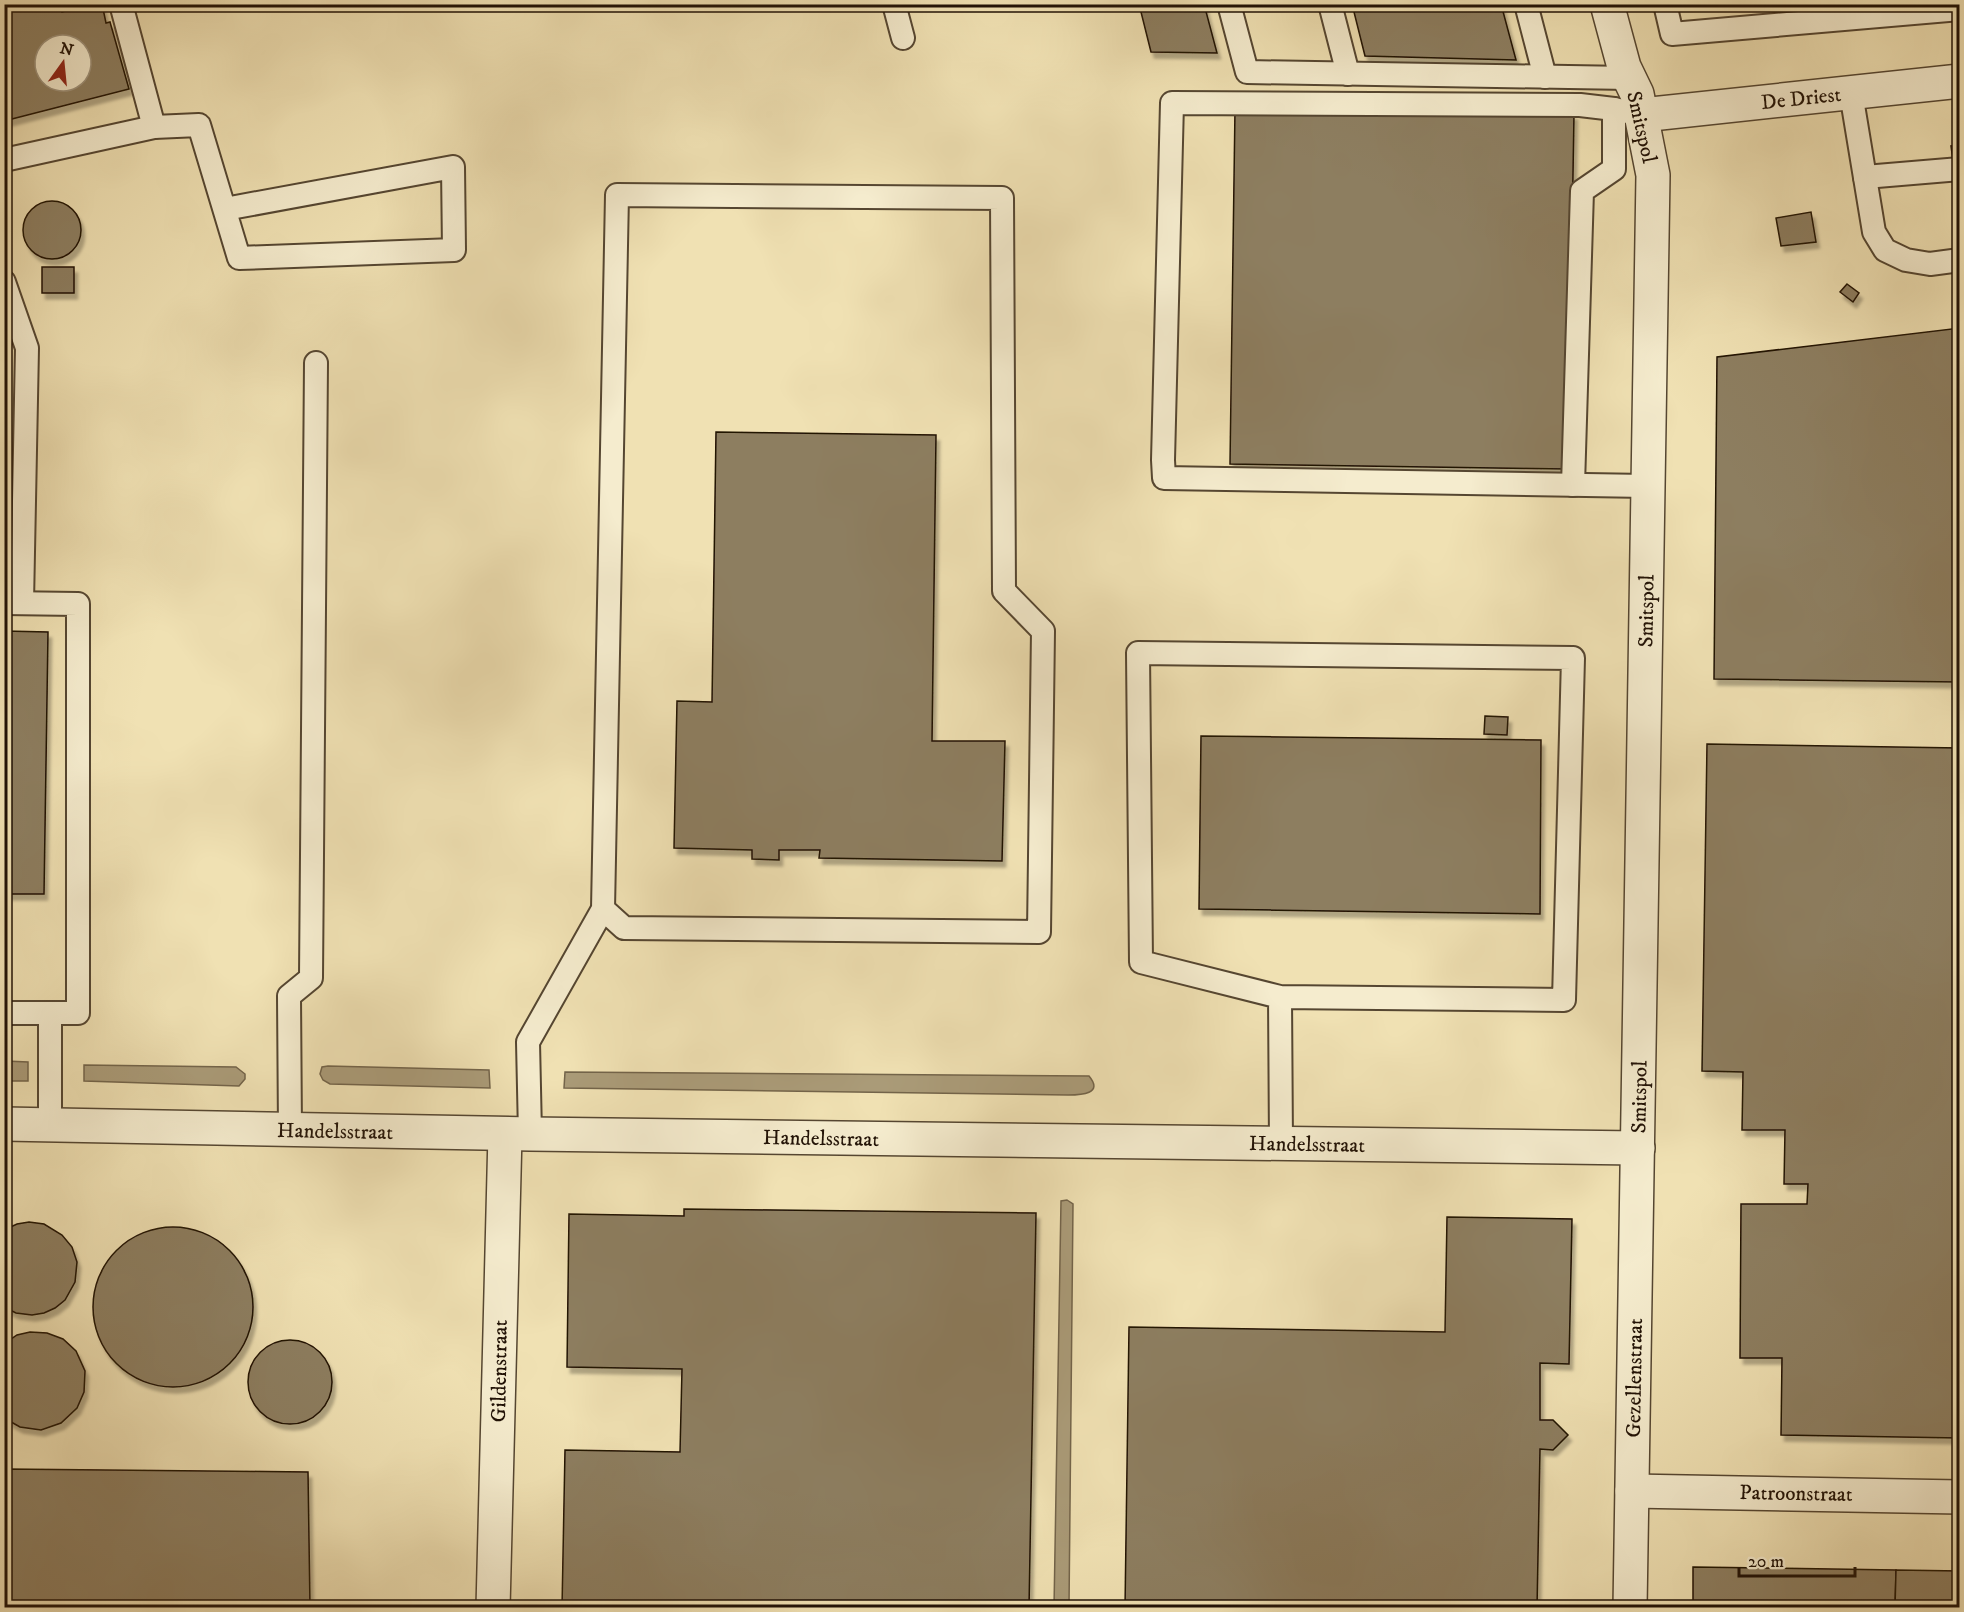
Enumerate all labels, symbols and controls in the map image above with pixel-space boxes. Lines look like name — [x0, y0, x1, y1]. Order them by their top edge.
north arrow — [33, 33, 93, 93]
text: N — [58, 38, 76, 61]
street label: De Driest — [1760, 82, 1843, 116]
street label: Smitspol — [1620, 89, 1662, 166]
street label: Smitspol — [1633, 574, 1661, 648]
street label: Smitspol — [1626, 1060, 1654, 1134]
street label: Handelsstraat — [277, 1118, 394, 1146]
street label: Handelsstraat — [763, 1125, 880, 1153]
street label: Handelsstraat — [1249, 1131, 1366, 1159]
street label: Gezellenstraat — [1621, 1318, 1649, 1438]
street label: Gildenstraat — [486, 1319, 514, 1423]
street label: Patroonstraat — [1739, 1480, 1853, 1508]
scale bar — [1739, 1540, 1854, 1578]
text: 20 m — [1748, 1551, 1784, 1573]

